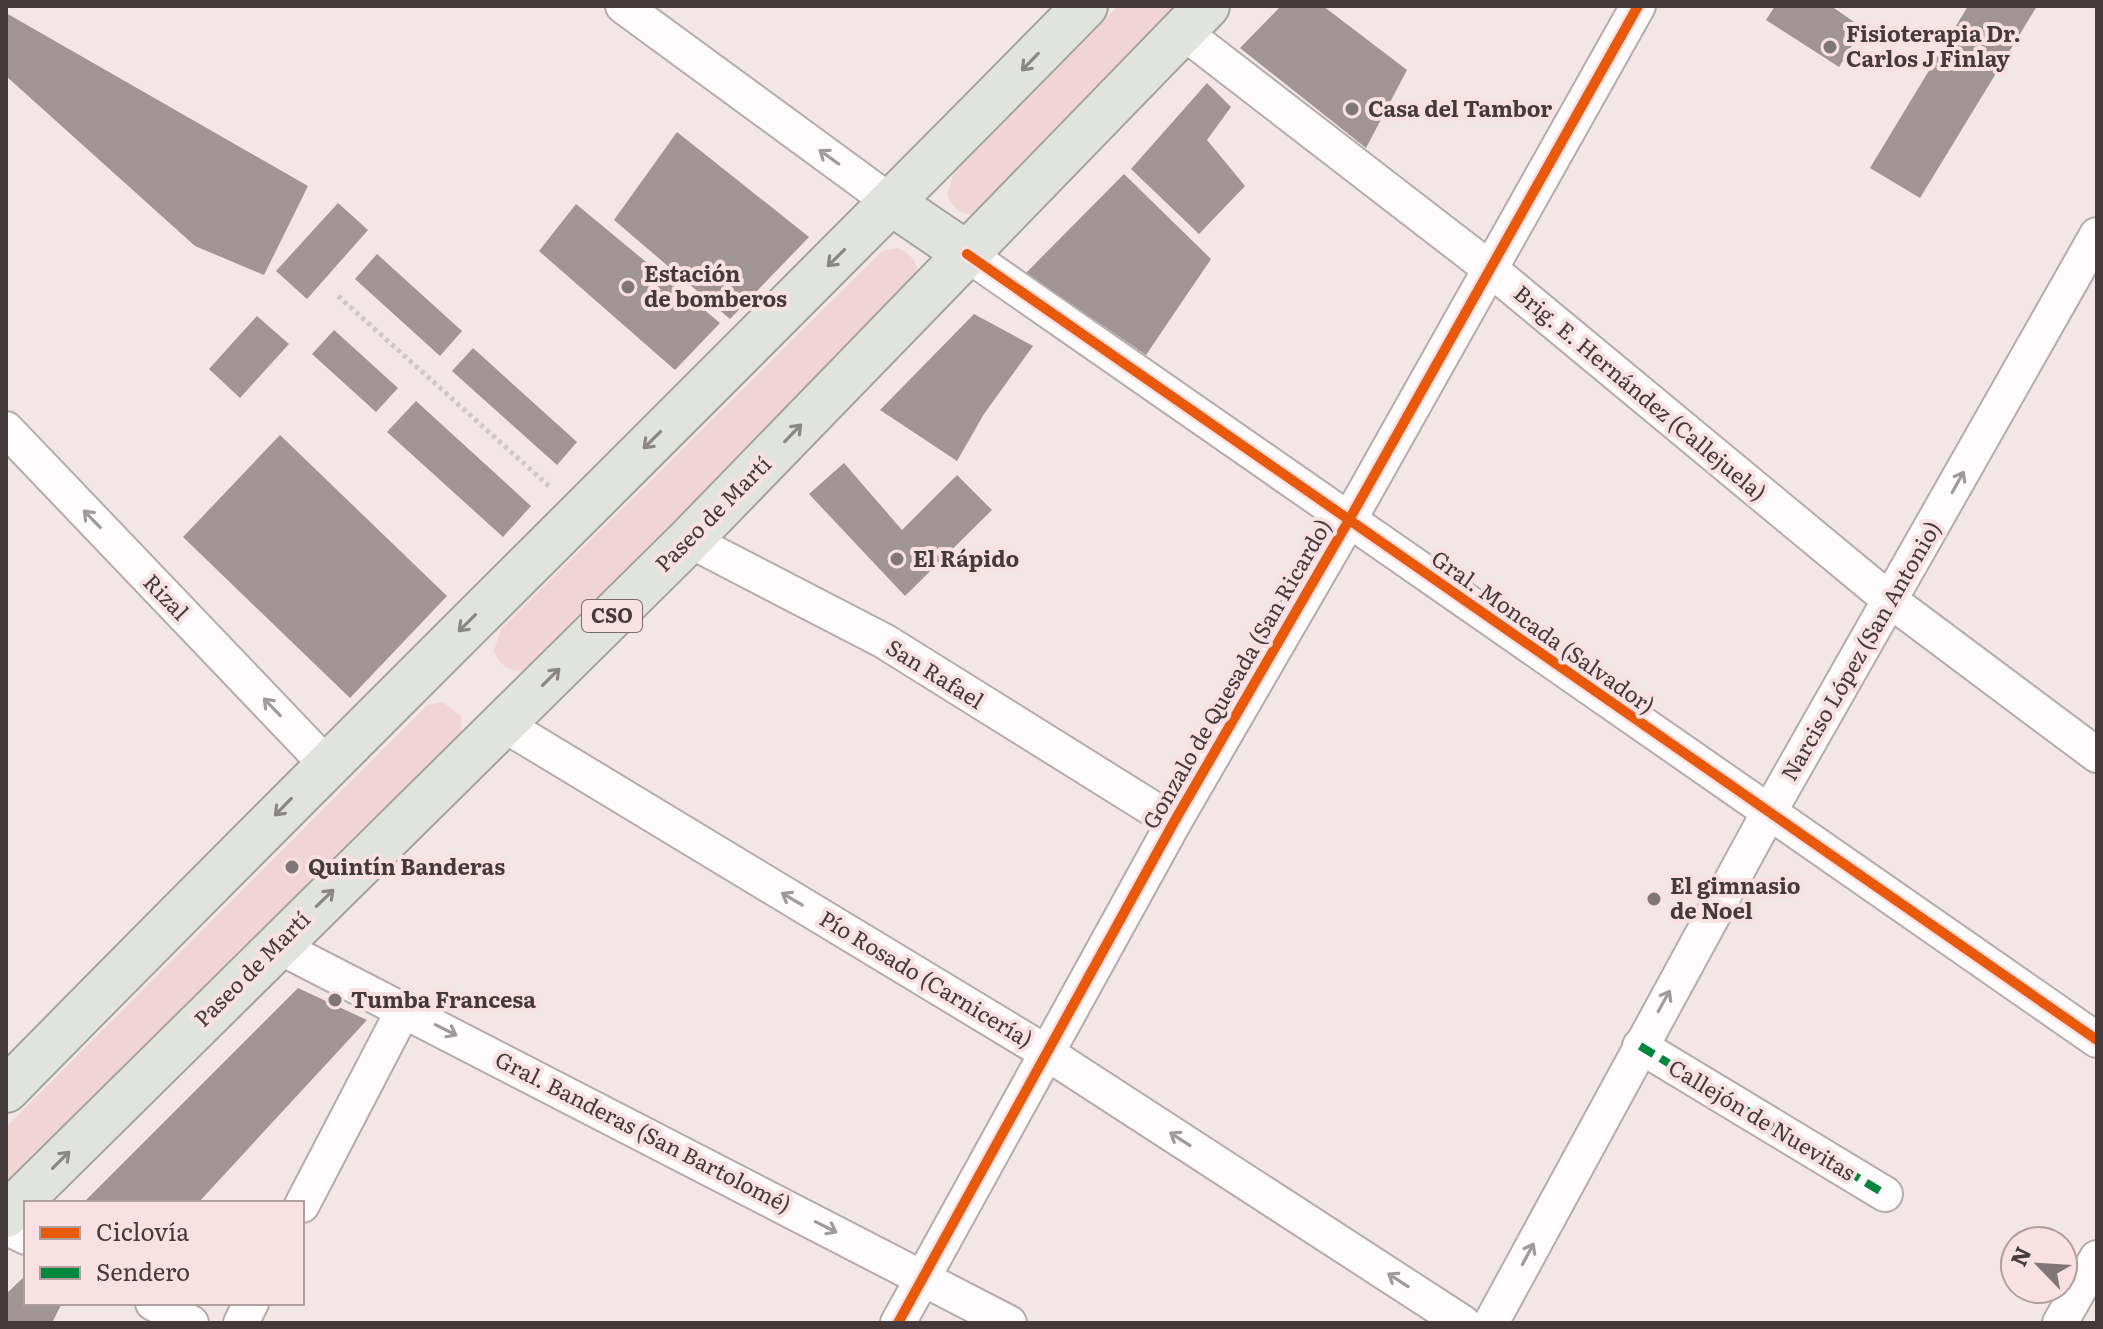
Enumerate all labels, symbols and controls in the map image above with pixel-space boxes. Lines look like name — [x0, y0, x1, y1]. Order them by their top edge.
place label: Fisioterapia Dr. Carlos J Finlay — [1846, 16, 2021, 74]
marker: Fisioterapia Dr. Carlos J Finlay — [1821, 38, 1839, 56]
one-way arrow — [1021, 52, 1040, 72]
place label: Casa del Tambor — [1368, 91, 1552, 124]
marker: Casa del Tambor — [1343, 100, 1361, 118]
one-way arrow — [819, 148, 840, 165]
one-way arrow — [826, 248, 846, 267]
place label: Estación de bomberos — [644, 256, 787, 314]
street label: Brig. E. Hernández (Callejuela) — [1508, 276, 1774, 508]
marker: Estación de bomberos — [619, 278, 637, 296]
one-way arrow — [784, 423, 803, 443]
one-way arrow — [642, 431, 662, 450]
street label: Paseo de Martí — [646, 447, 778, 579]
one-way arrow — [1950, 471, 1966, 494]
one-way arrow — [83, 510, 102, 530]
street label: Gonzalo de Quesada (San Ricardo) — [1133, 512, 1338, 834]
street label: Narciso López (San Antonio) — [1772, 514, 1948, 786]
place label: El Rápido — [913, 541, 1019, 574]
street label: Gral. Moncada (Salvador) — [1426, 541, 1662, 721]
marker: El Rápido — [888, 550, 906, 568]
street label: Rizal — [137, 565, 197, 627]
road number: CSO — [582, 600, 642, 632]
one-way arrow — [457, 614, 477, 633]
street label: San Rafael — [881, 630, 991, 716]
one-way arrow — [541, 668, 560, 687]
one-way arrow — [263, 698, 282, 717]
one-way arrow — [274, 797, 293, 816]
place label: Quintín Banderas — [308, 849, 505, 882]
marker: Quintín Banderas — [283, 858, 301, 876]
place label: El gimnasio de Noel — [1670, 868, 1801, 926]
one-way arrow — [315, 888, 335, 907]
one-way arrow — [781, 890, 804, 906]
marker: El gimnasio de Noel — [1645, 890, 1663, 908]
street label: Pío Rosado (Carnicería) — [814, 901, 1040, 1055]
street label: Paseo de Martí — [185, 902, 317, 1034]
place label: Tumba Francesa — [351, 982, 536, 1015]
one-way arrow — [1657, 990, 1673, 1013]
marker: Tumba Francesa — [326, 991, 344, 1009]
one-way arrow — [433, 1023, 457, 1038]
street label: Gral. Banderas (San Bartolomé) — [490, 1042, 797, 1220]
street label: Callejón de Nuevitas — [1663, 1050, 1863, 1188]
one-way arrow — [1169, 1130, 1192, 1146]
one-way arrow — [51, 1151, 70, 1170]
legend — [24, 1201, 304, 1305]
text: Ciclovía — [96, 1213, 189, 1248]
one-way arrow — [813, 1219, 837, 1235]
north arrow — [1999, 1225, 2079, 1305]
text: N — [2001, 1241, 2038, 1271]
one-way arrow — [1520, 1243, 1536, 1267]
text: Sendero — [96, 1253, 190, 1288]
one-way arrow — [1387, 1272, 1410, 1288]

